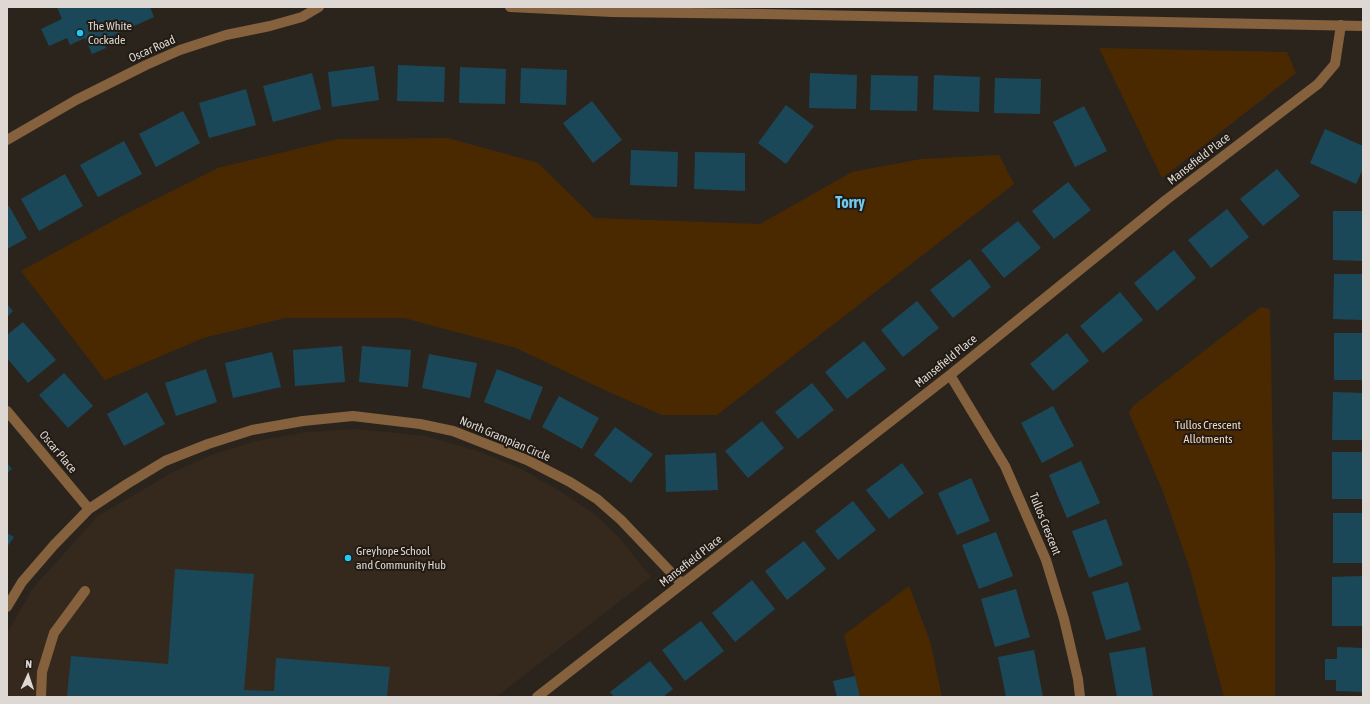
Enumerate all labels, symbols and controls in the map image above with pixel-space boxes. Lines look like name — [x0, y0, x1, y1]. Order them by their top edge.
place label: The White Cockade — [88, 19, 132, 47]
marker: The White Cockade — [75, 28, 85, 38]
street label: Oscar Road — [127, 32, 177, 66]
street label: Mansefield Place — [1165, 130, 1233, 188]
district label: Torry — [835, 193, 865, 213]
street label: Mansefield Place — [912, 332, 980, 390]
street label: North Grampian Circle — [458, 413, 552, 465]
park label: Tullos Crescent Allotments — [1175, 418, 1241, 446]
street label: Oscar Place — [36, 428, 80, 476]
street label: Tullos Crescent — [1026, 491, 1064, 557]
street label: Mansefield Place — [657, 532, 725, 590]
place label: Greyhope School and Community Hub — [356, 544, 446, 572]
marker: Greyhope School and Community Hub — [343, 553, 353, 563]
north arrow — [8, 656, 48, 696]
text: N — [25, 658, 32, 670]

